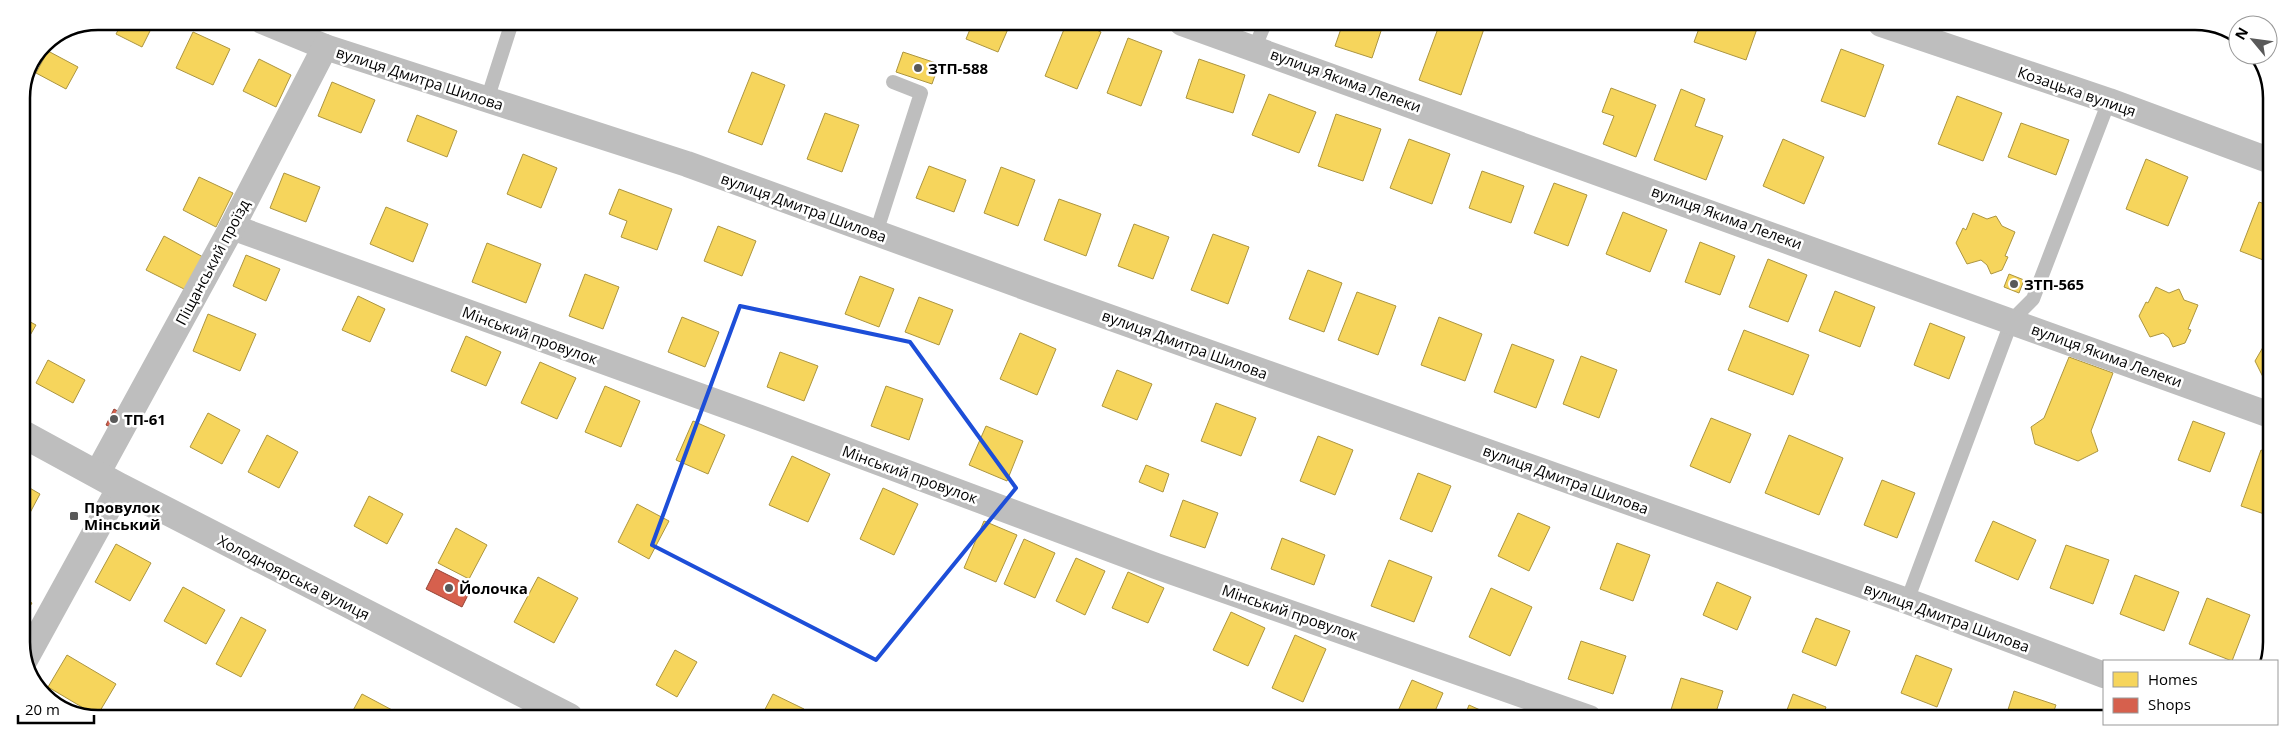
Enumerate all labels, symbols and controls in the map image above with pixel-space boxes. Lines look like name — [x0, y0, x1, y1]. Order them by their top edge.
north arrow — [2228, 15, 2278, 65]
text: N — [2230, 24, 2252, 43]
street label: вулиця Дмитра Шилова — [334, 41, 506, 115]
street label: вулиця Якима Лелеки — [1268, 43, 1424, 117]
place label: ЗТП-588 — [928, 58, 989, 78]
street label: Козацька вулиця — [2015, 61, 2139, 121]
marker: ЗТП-588 — [912, 62, 924, 74]
street label: вулиця Дмитра Шилова — [719, 168, 889, 246]
street label: вулиця Якима Лелеки — [1649, 180, 1805, 254]
street label: Піщанський проїзд — [170, 195, 254, 328]
place label: ЗТП-565 — [2024, 274, 2084, 294]
marker: ЗТП-565 — [2008, 278, 2020, 290]
street label: Мінський провулок — [460, 301, 601, 369]
street label: вулиця Дмитра Шилова — [1100, 305, 1270, 383]
street label: вулиця Якима Лелеки — [2029, 318, 2185, 392]
place label: ТП-61 — [124, 409, 166, 429]
marker: ТП-61 — [108, 413, 120, 425]
street label: Мінський провулок — [840, 440, 981, 508]
street label: вулиця Дмитра Шилова — [1481, 440, 1651, 518]
place label: Провулок Мінський — [84, 497, 161, 534]
marker: Провулок Мінський — [68, 510, 80, 522]
street label: Холодноярська вулиця — [215, 530, 373, 624]
place label: Йолочка — [459, 578, 528, 598]
street label: вулиця Дмитра Шилова — [1862, 578, 2032, 656]
street label: Мінський провулок — [1219, 579, 1361, 645]
marker: Йолочка — [443, 582, 455, 594]
legend — [2103, 660, 2278, 725]
text: Homes — [2148, 669, 2198, 689]
scale bar — [18, 692, 94, 724]
text: Shops — [2148, 694, 2191, 714]
text: 20 m — [25, 699, 60, 719]

